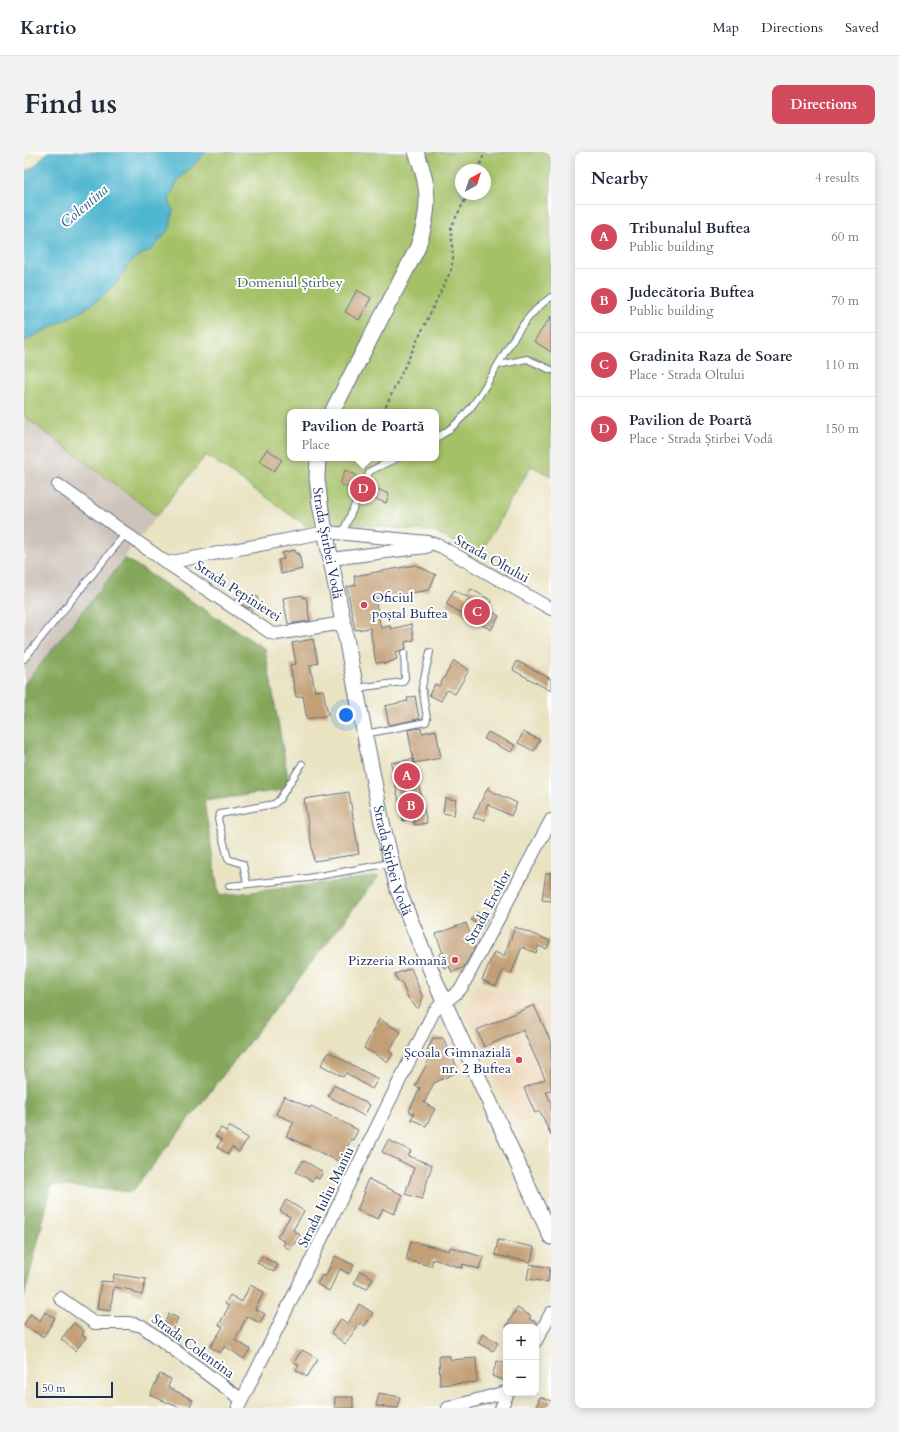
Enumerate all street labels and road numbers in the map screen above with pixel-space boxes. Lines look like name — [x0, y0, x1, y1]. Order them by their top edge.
street label: Strada Știrbei Vodă — [309, 486, 348, 601]
street label: Strada Oltului — [451, 531, 533, 587]
street label: Strada Pepinierei — [191, 556, 285, 626]
street label: Strada Știrbei Vodă — [369, 804, 417, 918]
street label: Strada Eroilor — [461, 866, 516, 947]
street label: Strada Iuliu Maniu — [293, 1143, 359, 1251]
street label: Strada Colentina — [148, 1309, 238, 1383]

